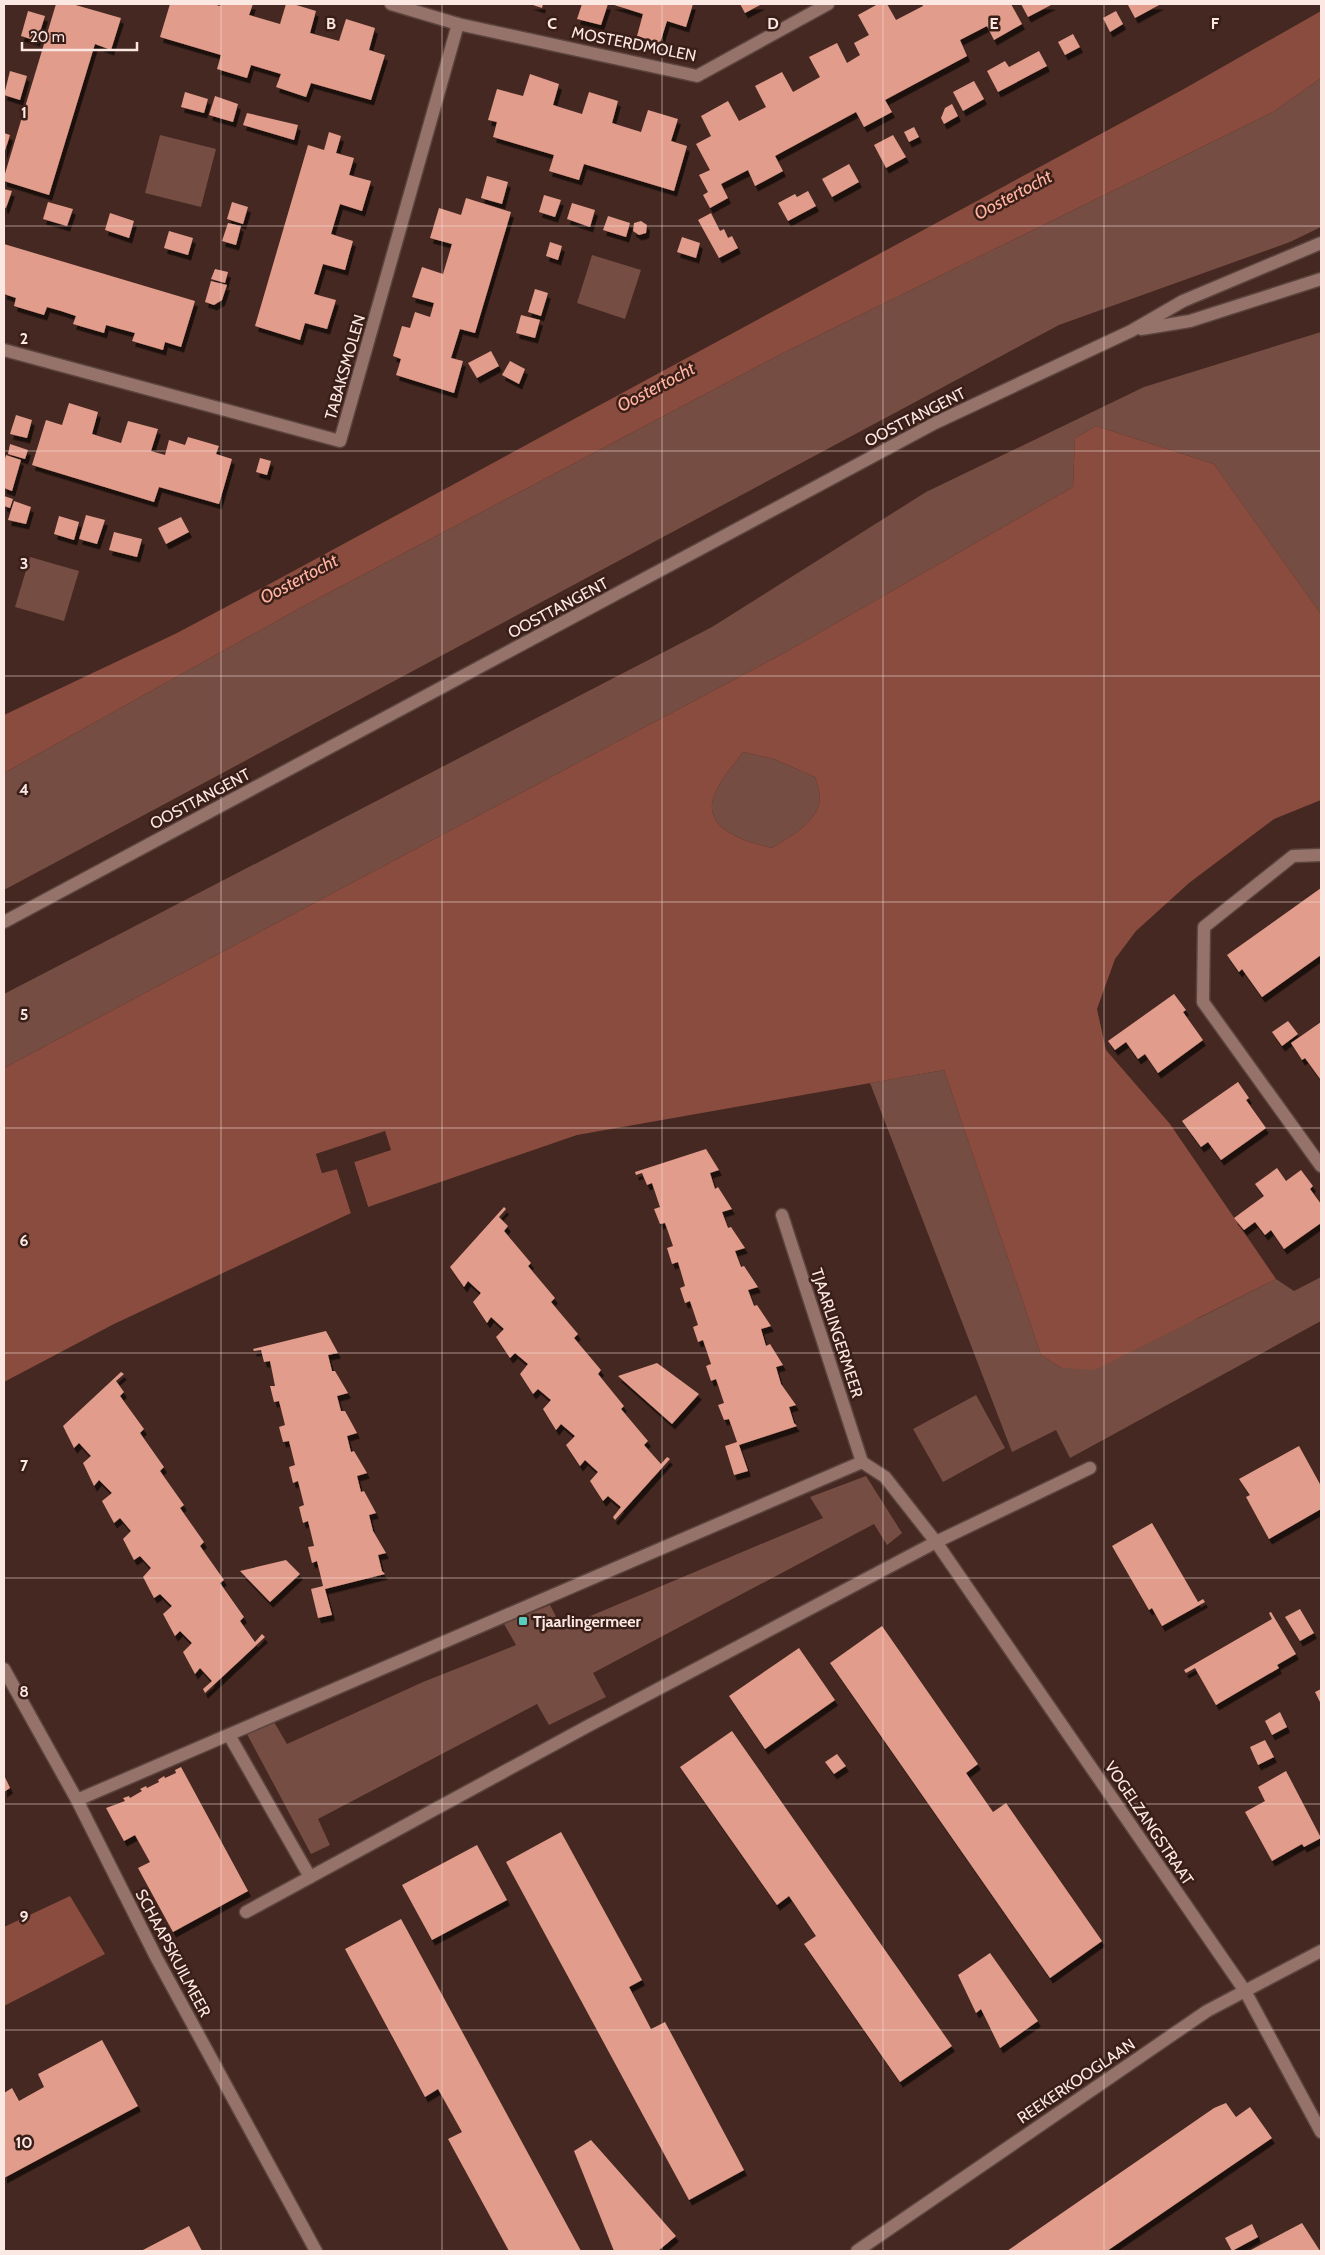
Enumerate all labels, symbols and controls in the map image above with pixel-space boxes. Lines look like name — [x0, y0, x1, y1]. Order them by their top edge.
text: B — [326, 14, 336, 33]
text: C — [547, 14, 557, 33]
text: D — [767, 14, 779, 33]
text: E — [989, 14, 999, 33]
text: F — [1211, 14, 1220, 33]
scale bar — [22, 20, 138, 52]
street label: MOSTERDMOLEN — [570, 23, 698, 65]
text: 20 m — [30, 28, 65, 46]
text: 1 — [21, 103, 27, 122]
water label: Oostertocht — [970, 165, 1056, 225]
street label: TABAKSMOLEN — [321, 312, 369, 422]
text: 2 — [20, 329, 28, 348]
water label: Oostertocht — [613, 357, 699, 417]
street label: OOSTTANGENT — [861, 383, 969, 451]
water label: Oostertocht — [256, 549, 342, 609]
text: 3 — [20, 554, 28, 573]
street label: OOSTTANGENT — [505, 573, 612, 642]
street label: OOSTTANGENT — [147, 764, 254, 833]
text: 4 — [19, 780, 29, 799]
text: 5 — [20, 1005, 28, 1024]
text: 6 — [20, 1231, 29, 1250]
street label: TJAARLINGERMEER — [807, 1266, 867, 1400]
text: 7 — [20, 1456, 29, 1475]
place label: Tjaarlingermeer — [533, 1612, 642, 1631]
marker: Tjaarlingermeer — [517, 1615, 529, 1627]
text: 8 — [19, 1682, 29, 1701]
street label: VOGELZANGSTRAAT — [1101, 1758, 1198, 1889]
street label: SCHAAPSKUILMEER — [131, 1886, 215, 2020]
text: 9 — [20, 1907, 29, 1926]
street label: REEKERKOOGLAAN — [1014, 2035, 1138, 2127]
text: 10 — [15, 2133, 33, 2152]

